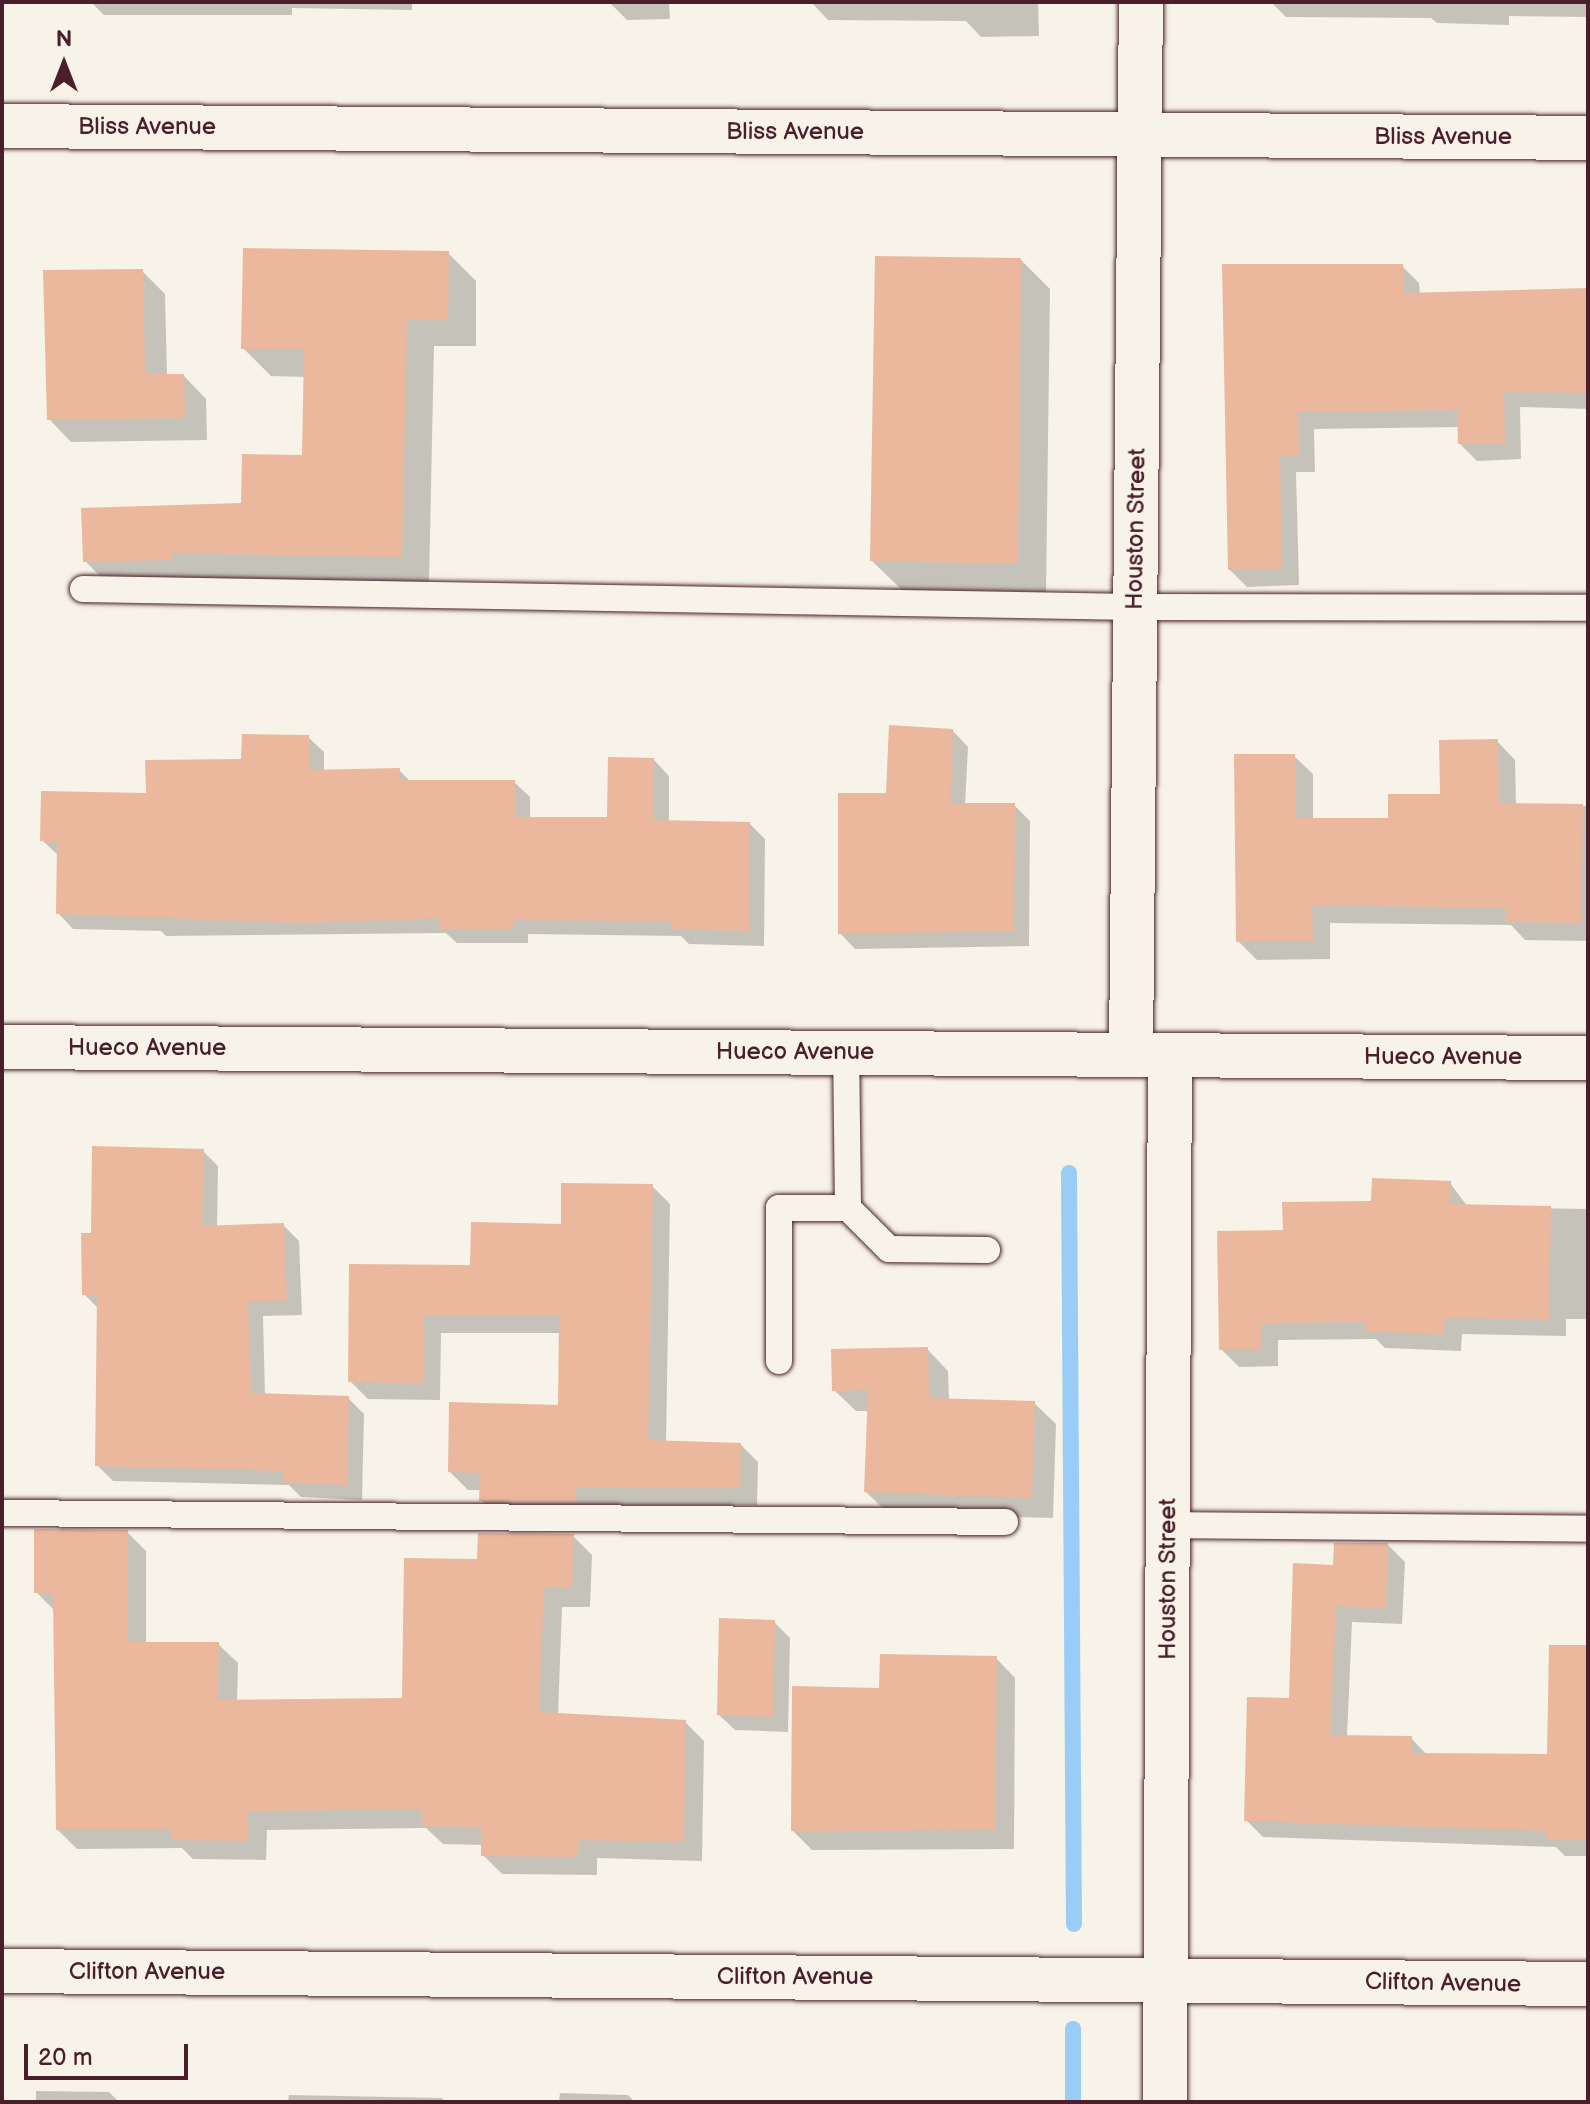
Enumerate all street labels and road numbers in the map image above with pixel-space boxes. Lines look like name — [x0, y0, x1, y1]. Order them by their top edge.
street label: Bliss Avenue — [78, 113, 216, 141]
street label: Bliss Avenue — [726, 118, 864, 146]
street label: Bliss Avenue — [1374, 123, 1512, 151]
street label: Houston Street — [1120, 448, 1152, 610]
street label: Hueco Avenue — [68, 1034, 226, 1062]
street label: Hueco Avenue — [716, 1038, 874, 1066]
street label: Hueco Avenue — [1364, 1043, 1522, 1071]
street label: Houston Street — [1154, 1498, 1182, 1660]
street label: Clifton Avenue — [69, 1958, 225, 1986]
street label: Clifton Avenue — [717, 1963, 873, 1991]
street label: Clifton Avenue — [1365, 1967, 1521, 1999]

